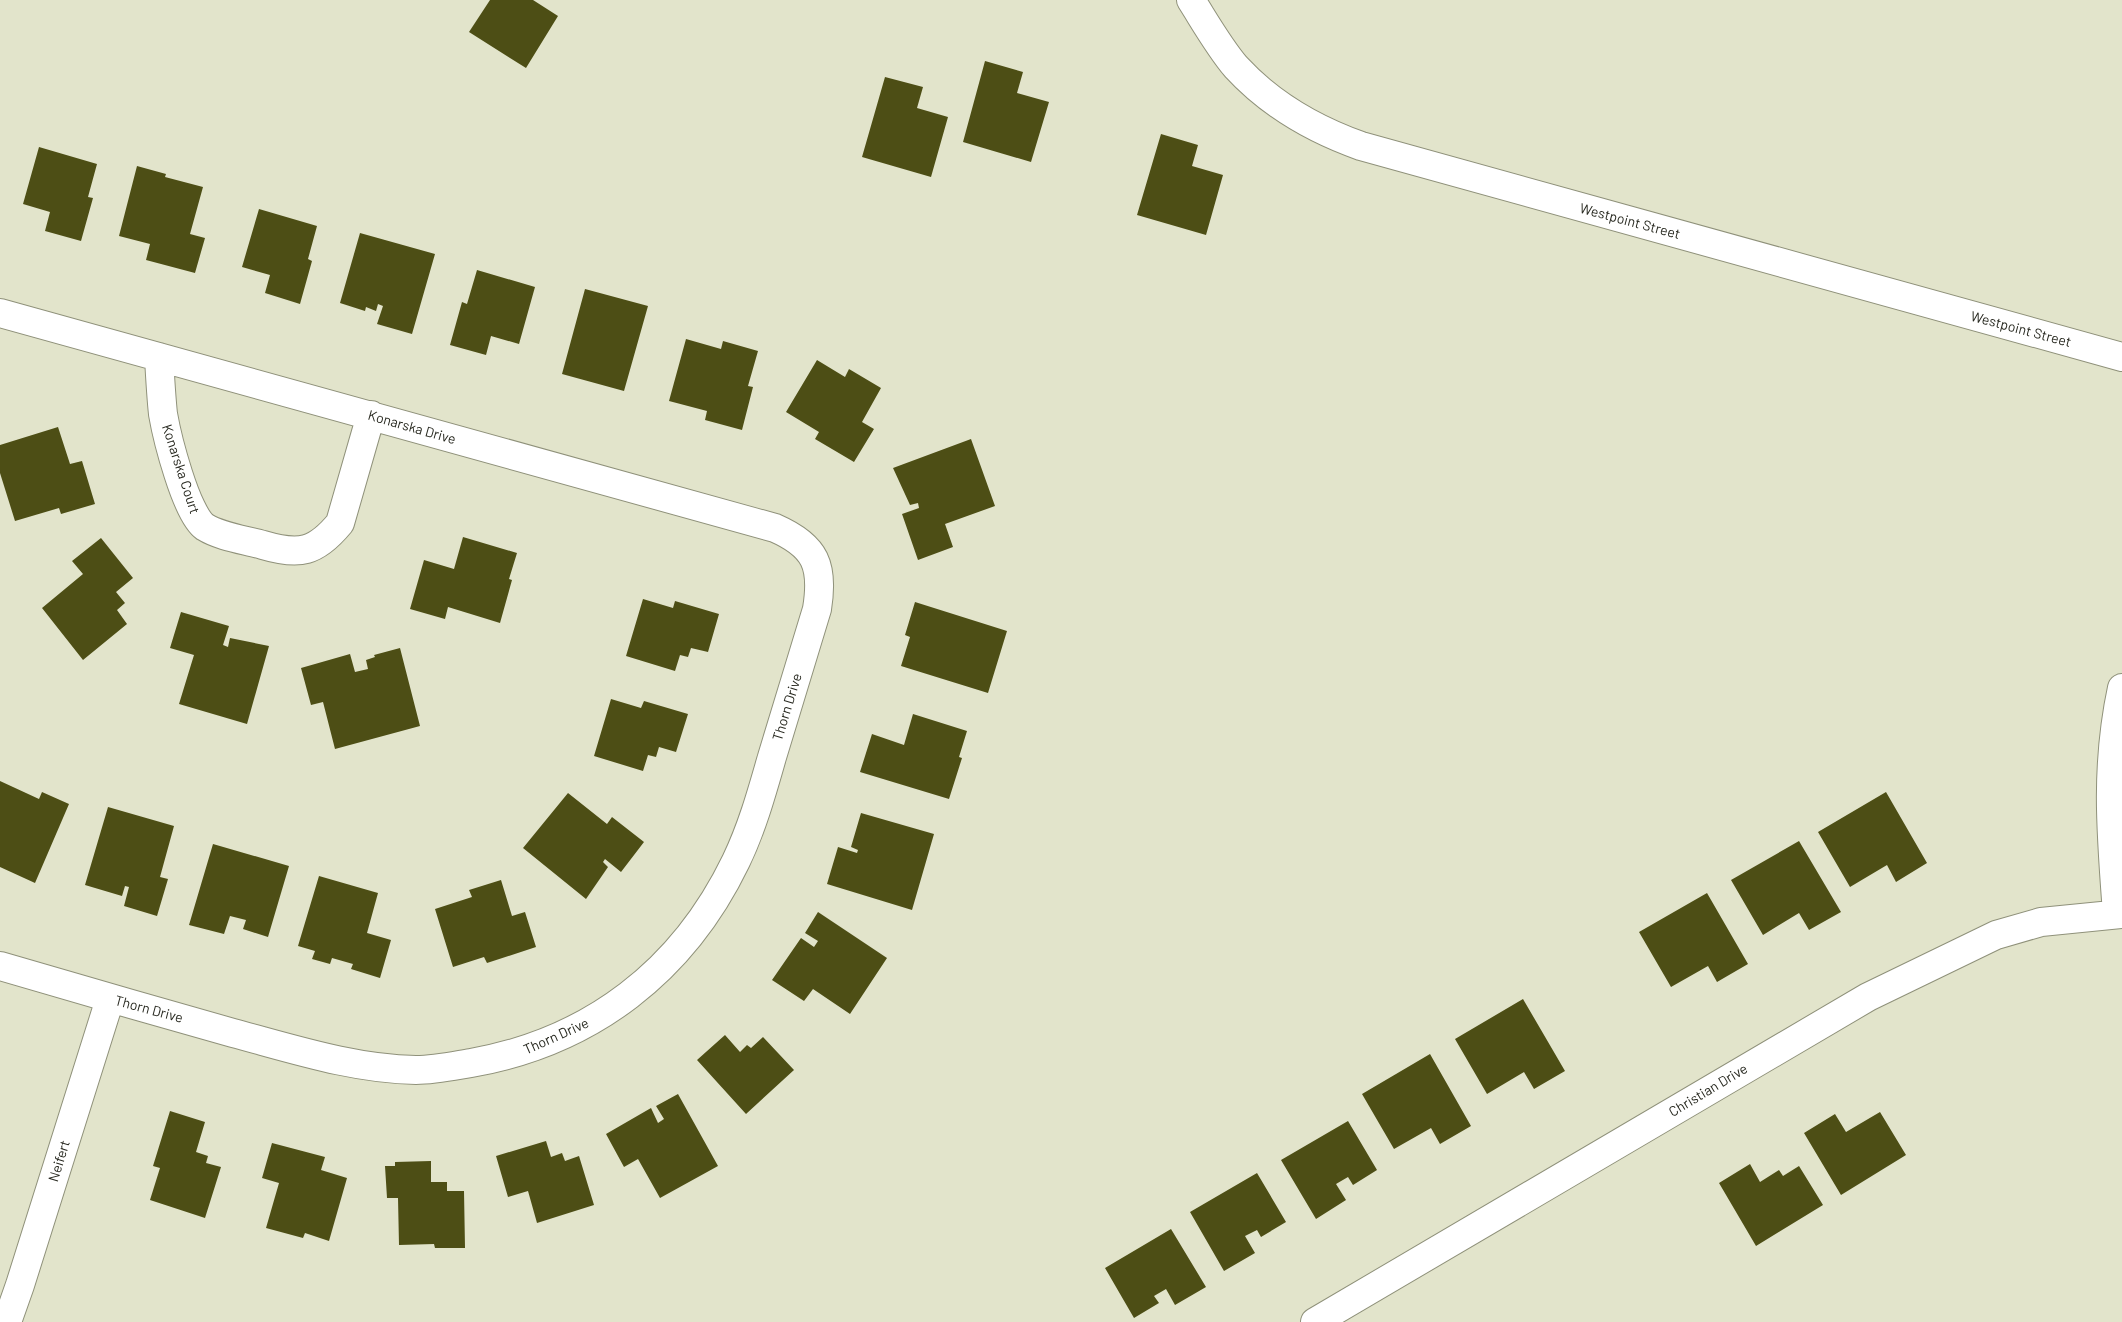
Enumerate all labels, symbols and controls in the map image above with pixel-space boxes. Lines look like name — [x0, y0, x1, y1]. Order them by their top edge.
street label: Westpoint Street — [1578, 199, 1682, 242]
street label: Westpoint Street — [1969, 307, 2073, 350]
street label: Konarska Drive — [366, 406, 458, 447]
street label: Konarska Court — [159, 422, 204, 516]
street label: Thorn Drive — [768, 671, 805, 743]
street label: Thorn Drive — [113, 991, 185, 1026]
street label: Thorn Drive — [521, 1014, 591, 1057]
street label: Christian Drive — [1665, 1059, 1750, 1120]
street label: Neifert — [44, 1138, 73, 1184]

